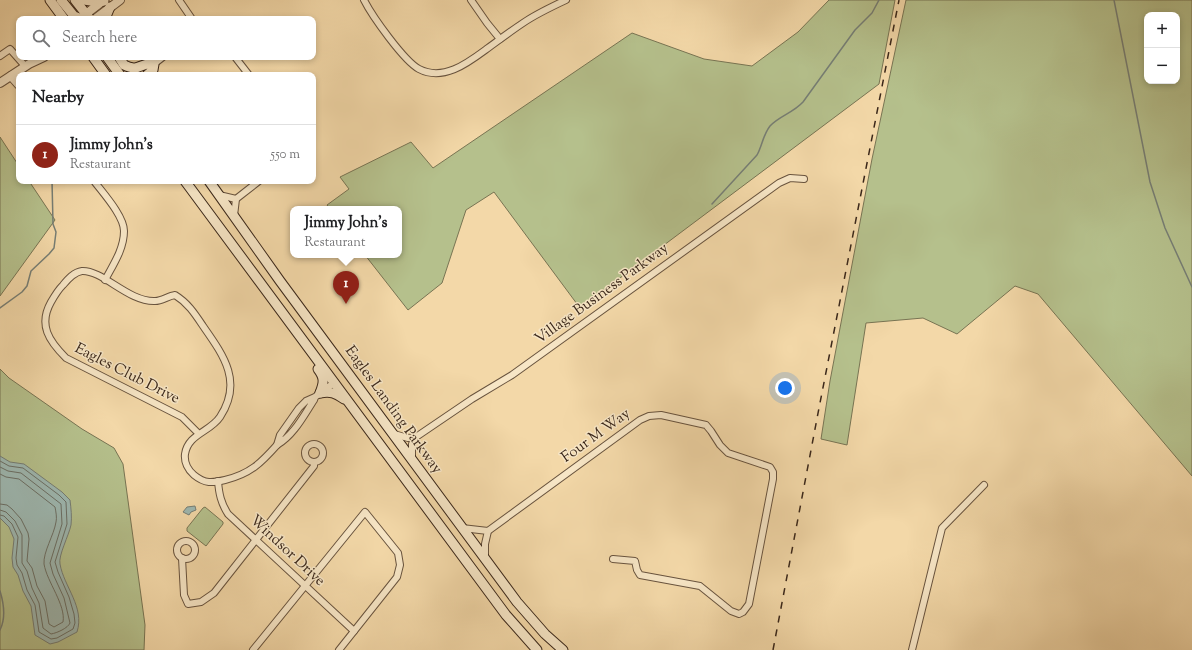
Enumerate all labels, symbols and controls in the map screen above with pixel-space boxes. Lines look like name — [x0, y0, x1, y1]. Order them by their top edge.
map controls — [1144, 12, 1180, 84]
button: + — [1144, 12, 1180, 48]
search box — [16, 16, 316, 60]
icon: search — [30, 27, 52, 49]
text: Search here — [62, 28, 137, 49]
button: − — [1144, 48, 1180, 84]
text: Nearby — [32, 86, 84, 110]
text: Jimmy John's — [70, 135, 153, 156]
text: 1 — [43, 146, 47, 164]
text: 550 m — [271, 146, 300, 164]
text: Restaurant — [70, 156, 131, 174]
popup — [290, 206, 402, 258]
text: Jimmy John's — [305, 213, 387, 234]
text: Restaurant — [305, 234, 365, 252]
street label: Village Business Parkway — [531, 238, 674, 350]
pin: 1 — [333, 271, 359, 304]
street label: Eagles Club Drive — [71, 338, 183, 410]
street label: Eagles Landing Parkway — [339, 342, 447, 479]
your location — [775, 378, 795, 398]
street label: Four M Way — [557, 403, 635, 468]
street label: Windsor Drive — [245, 510, 329, 592]

